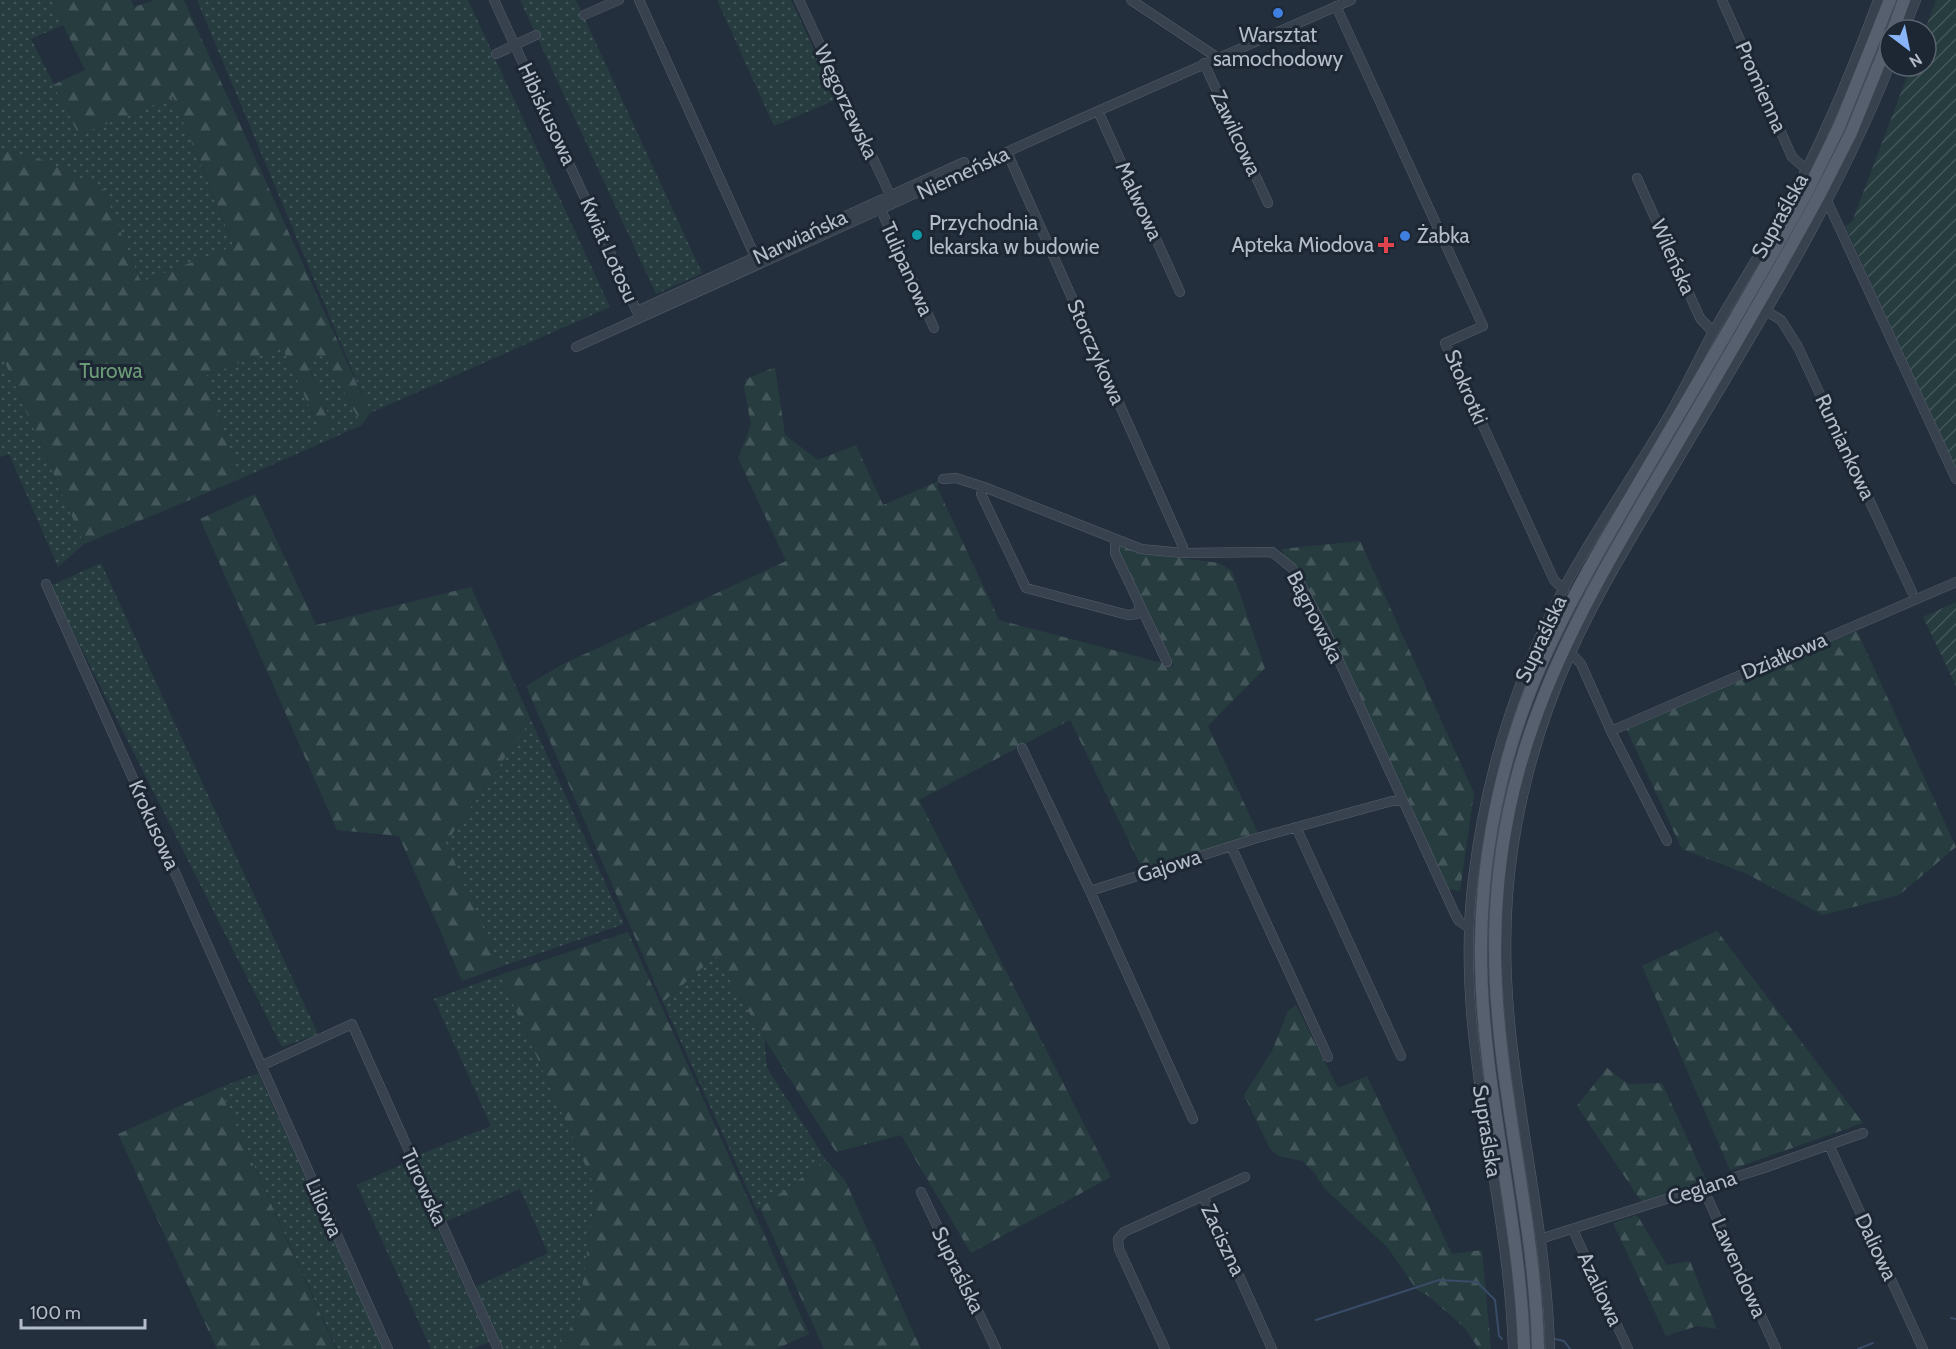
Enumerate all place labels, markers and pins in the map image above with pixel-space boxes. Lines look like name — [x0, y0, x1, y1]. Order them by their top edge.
marker: Warsztat samochodowy — [1271, 6, 1285, 20]
place label: Warsztat samochodowy — [1213, 22, 1343, 71]
place label: Przychodnia lekarska w budowie — [929, 210, 1100, 259]
place label: Żabka — [1417, 223, 1470, 248]
marker: Przychodnia lekarska w budowie — [910, 228, 924, 242]
marker: Żabka — [1398, 229, 1412, 243]
place label: Apteka Miodova — [1232, 232, 1374, 257]
marker: Apteka Miodova — [1379, 238, 1393, 252]

